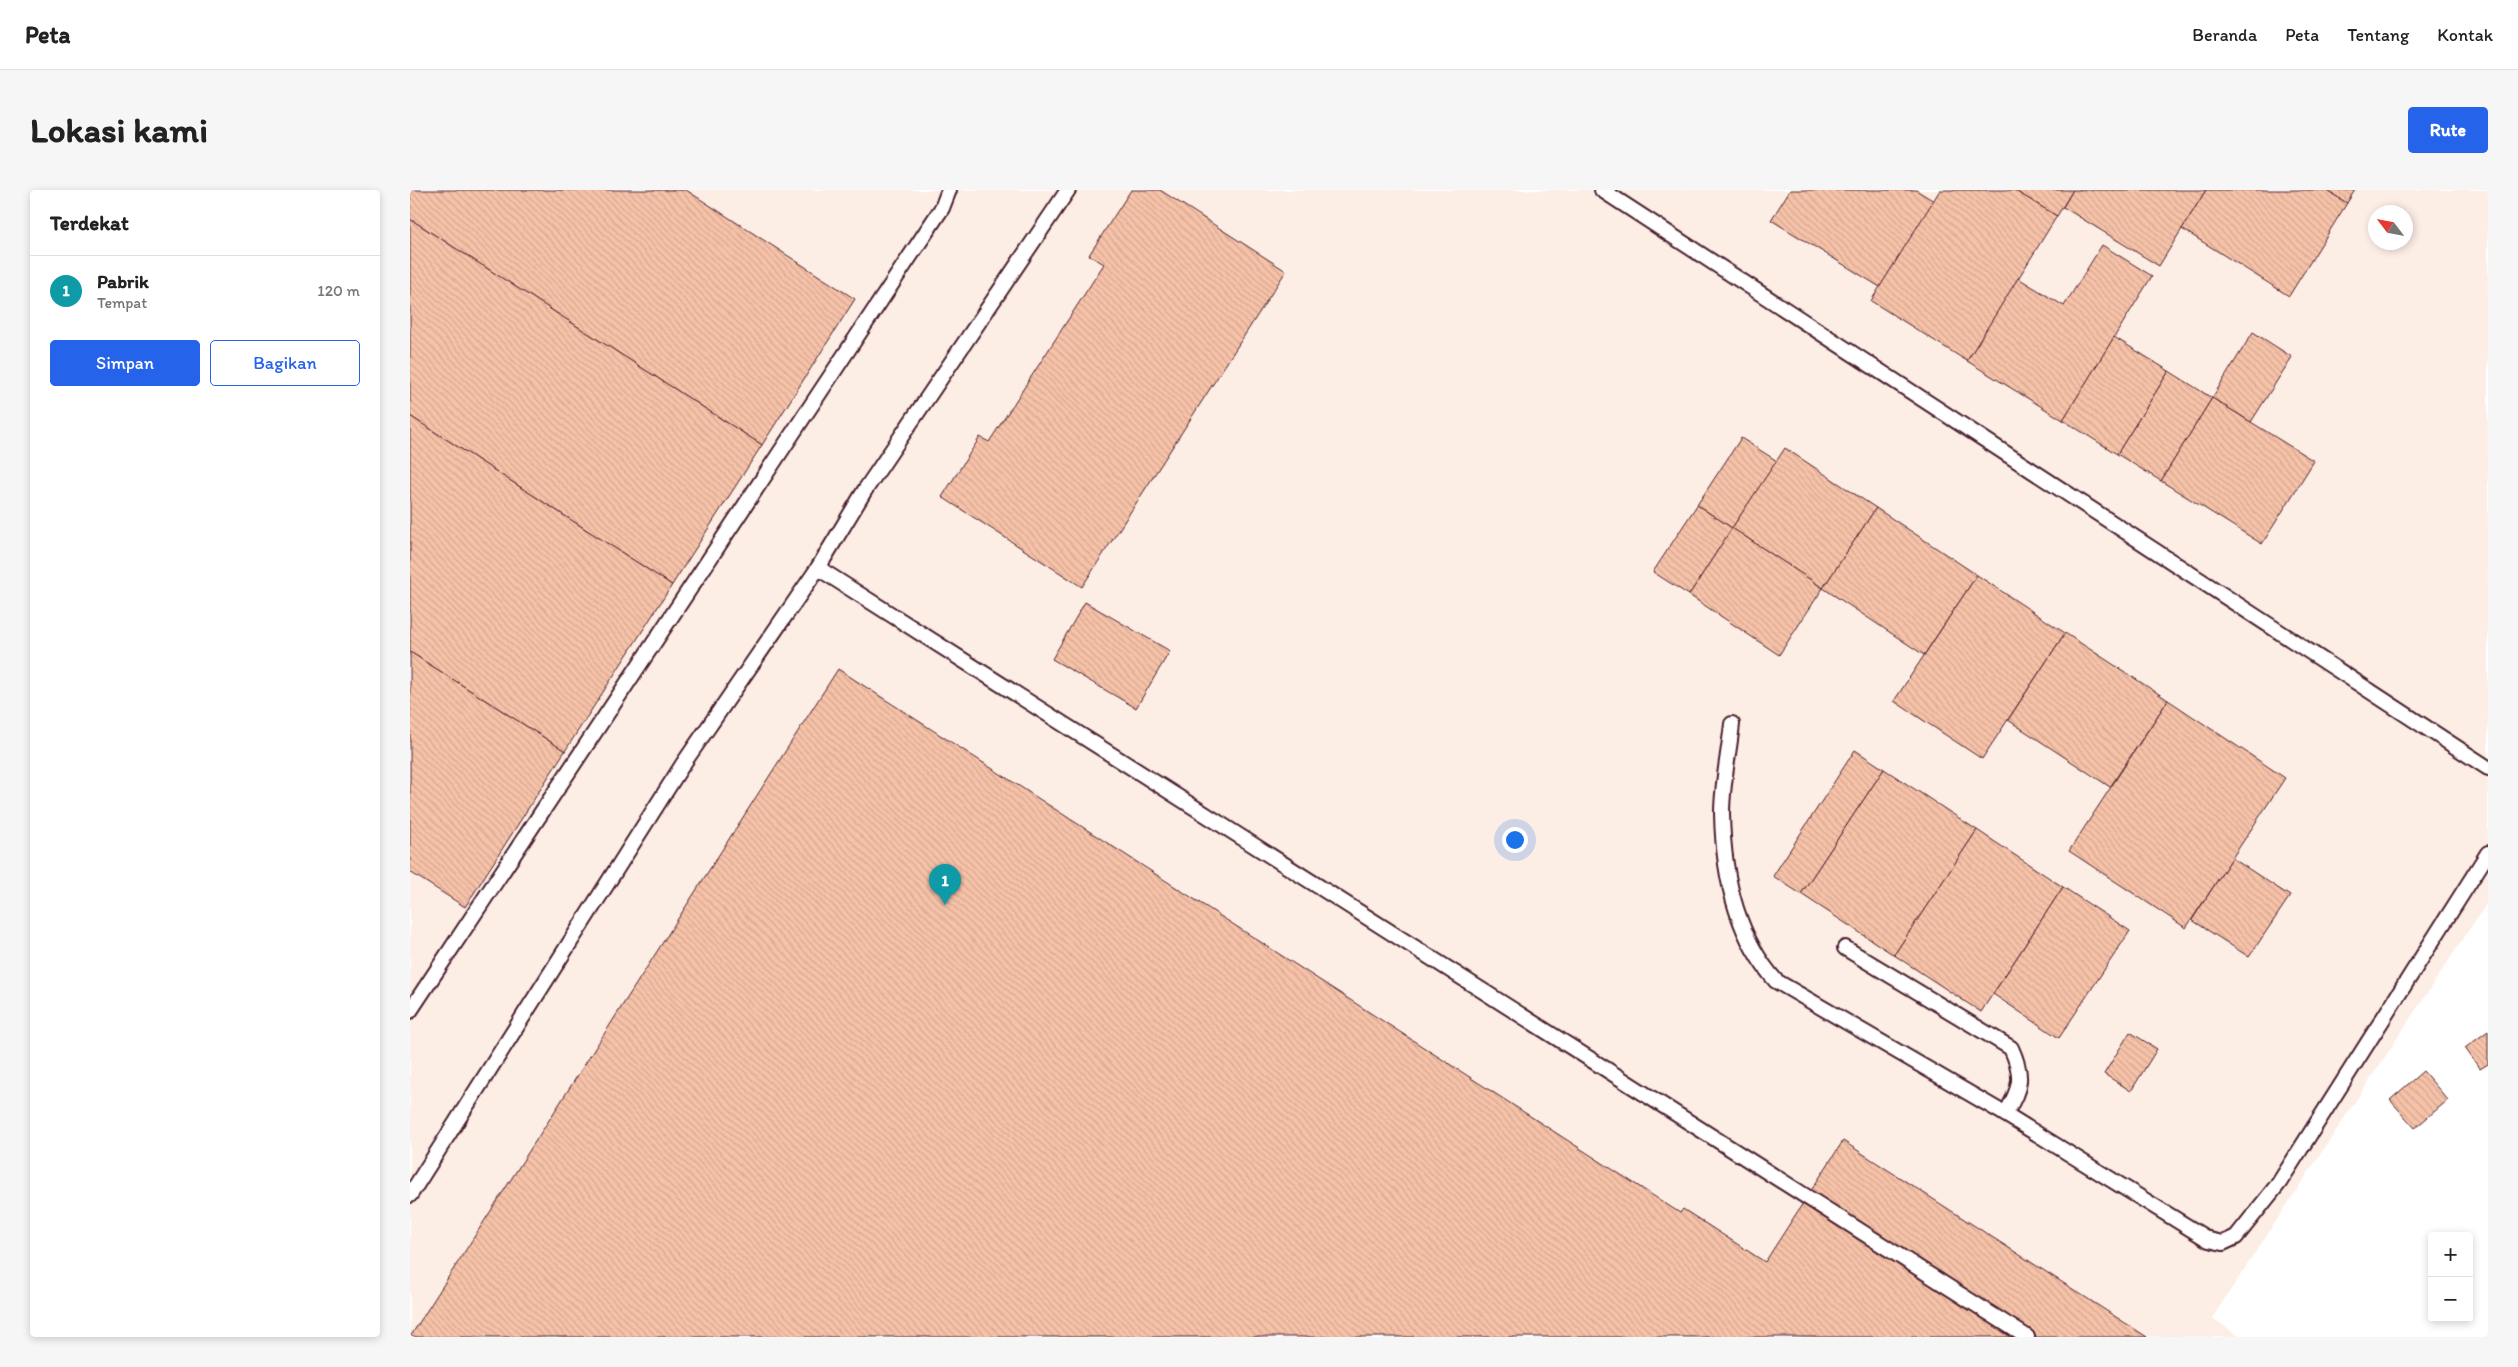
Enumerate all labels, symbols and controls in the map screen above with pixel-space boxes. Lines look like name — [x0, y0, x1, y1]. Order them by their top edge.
text: Peta — [25, 20, 70, 49]
text: Beranda — [2192, 24, 2257, 46]
text: Peta — [2285, 24, 2319, 46]
text: Tentang — [2347, 24, 2409, 46]
text: Kontak — [2437, 24, 2493, 46]
button: Rute — [2408, 107, 2488, 153]
text: Lokasi kami — [30, 109, 208, 151]
north arrow — [2368, 205, 2413, 250]
text: Terdekat — [50, 210, 129, 235]
text: Pabrik — [97, 270, 149, 293]
text: 1 — [62, 281, 70, 300]
text: 120 m — [317, 281, 360, 300]
text: Tempat — [97, 293, 147, 312]
button: Simpan — [50, 340, 200, 386]
button: Bagikan — [210, 340, 360, 386]
your location — [1502, 827, 1528, 853]
pin: 1 — [929, 864, 961, 905]
map controls — [2428, 1232, 2473, 1322]
button: + — [2428, 1232, 2473, 1277]
button: − — [2428, 1277, 2473, 1322]

